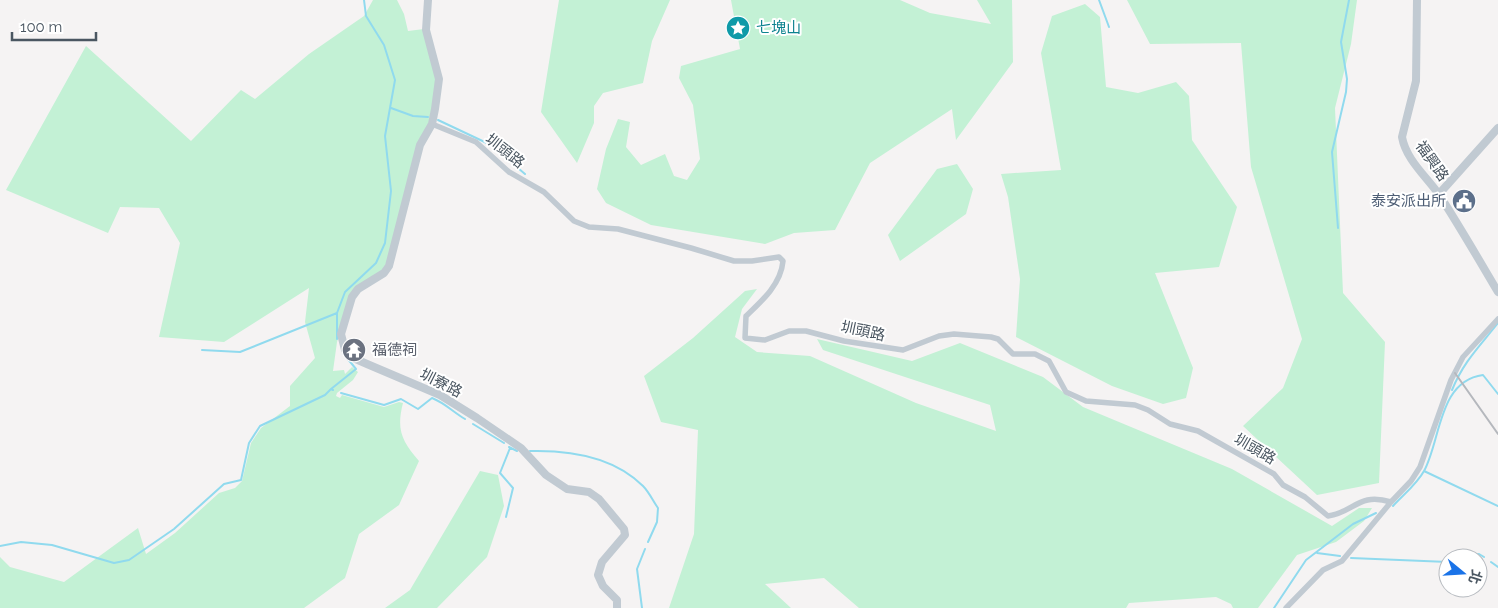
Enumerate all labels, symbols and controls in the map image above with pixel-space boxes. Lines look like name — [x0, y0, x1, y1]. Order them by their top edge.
scale bar — [12, 10, 96, 42]
place icon: 七塊山 — [725, 15, 751, 41]
text: 100 m — [20, 18, 62, 36]
place label: 七塊山 — [756, 19, 801, 37]
street label: 圳頭路 — [482, 130, 528, 172]
street label: 福興路 — [1412, 137, 1452, 185]
public building icon: 泰安派出所 — [1451, 188, 1477, 214]
place label: 泰安派出所 — [1371, 192, 1446, 210]
street label: 圳頭路 — [839, 318, 887, 344]
temple icon: 福德祠 — [341, 337, 367, 363]
place label: 福德祠 — [372, 341, 417, 359]
street label: 圳寮路 — [417, 365, 465, 401]
street label: 圳頭路 — [1231, 430, 1279, 468]
north arrow — [1438, 548, 1488, 598]
text: 北 — [1466, 568, 1485, 586]

